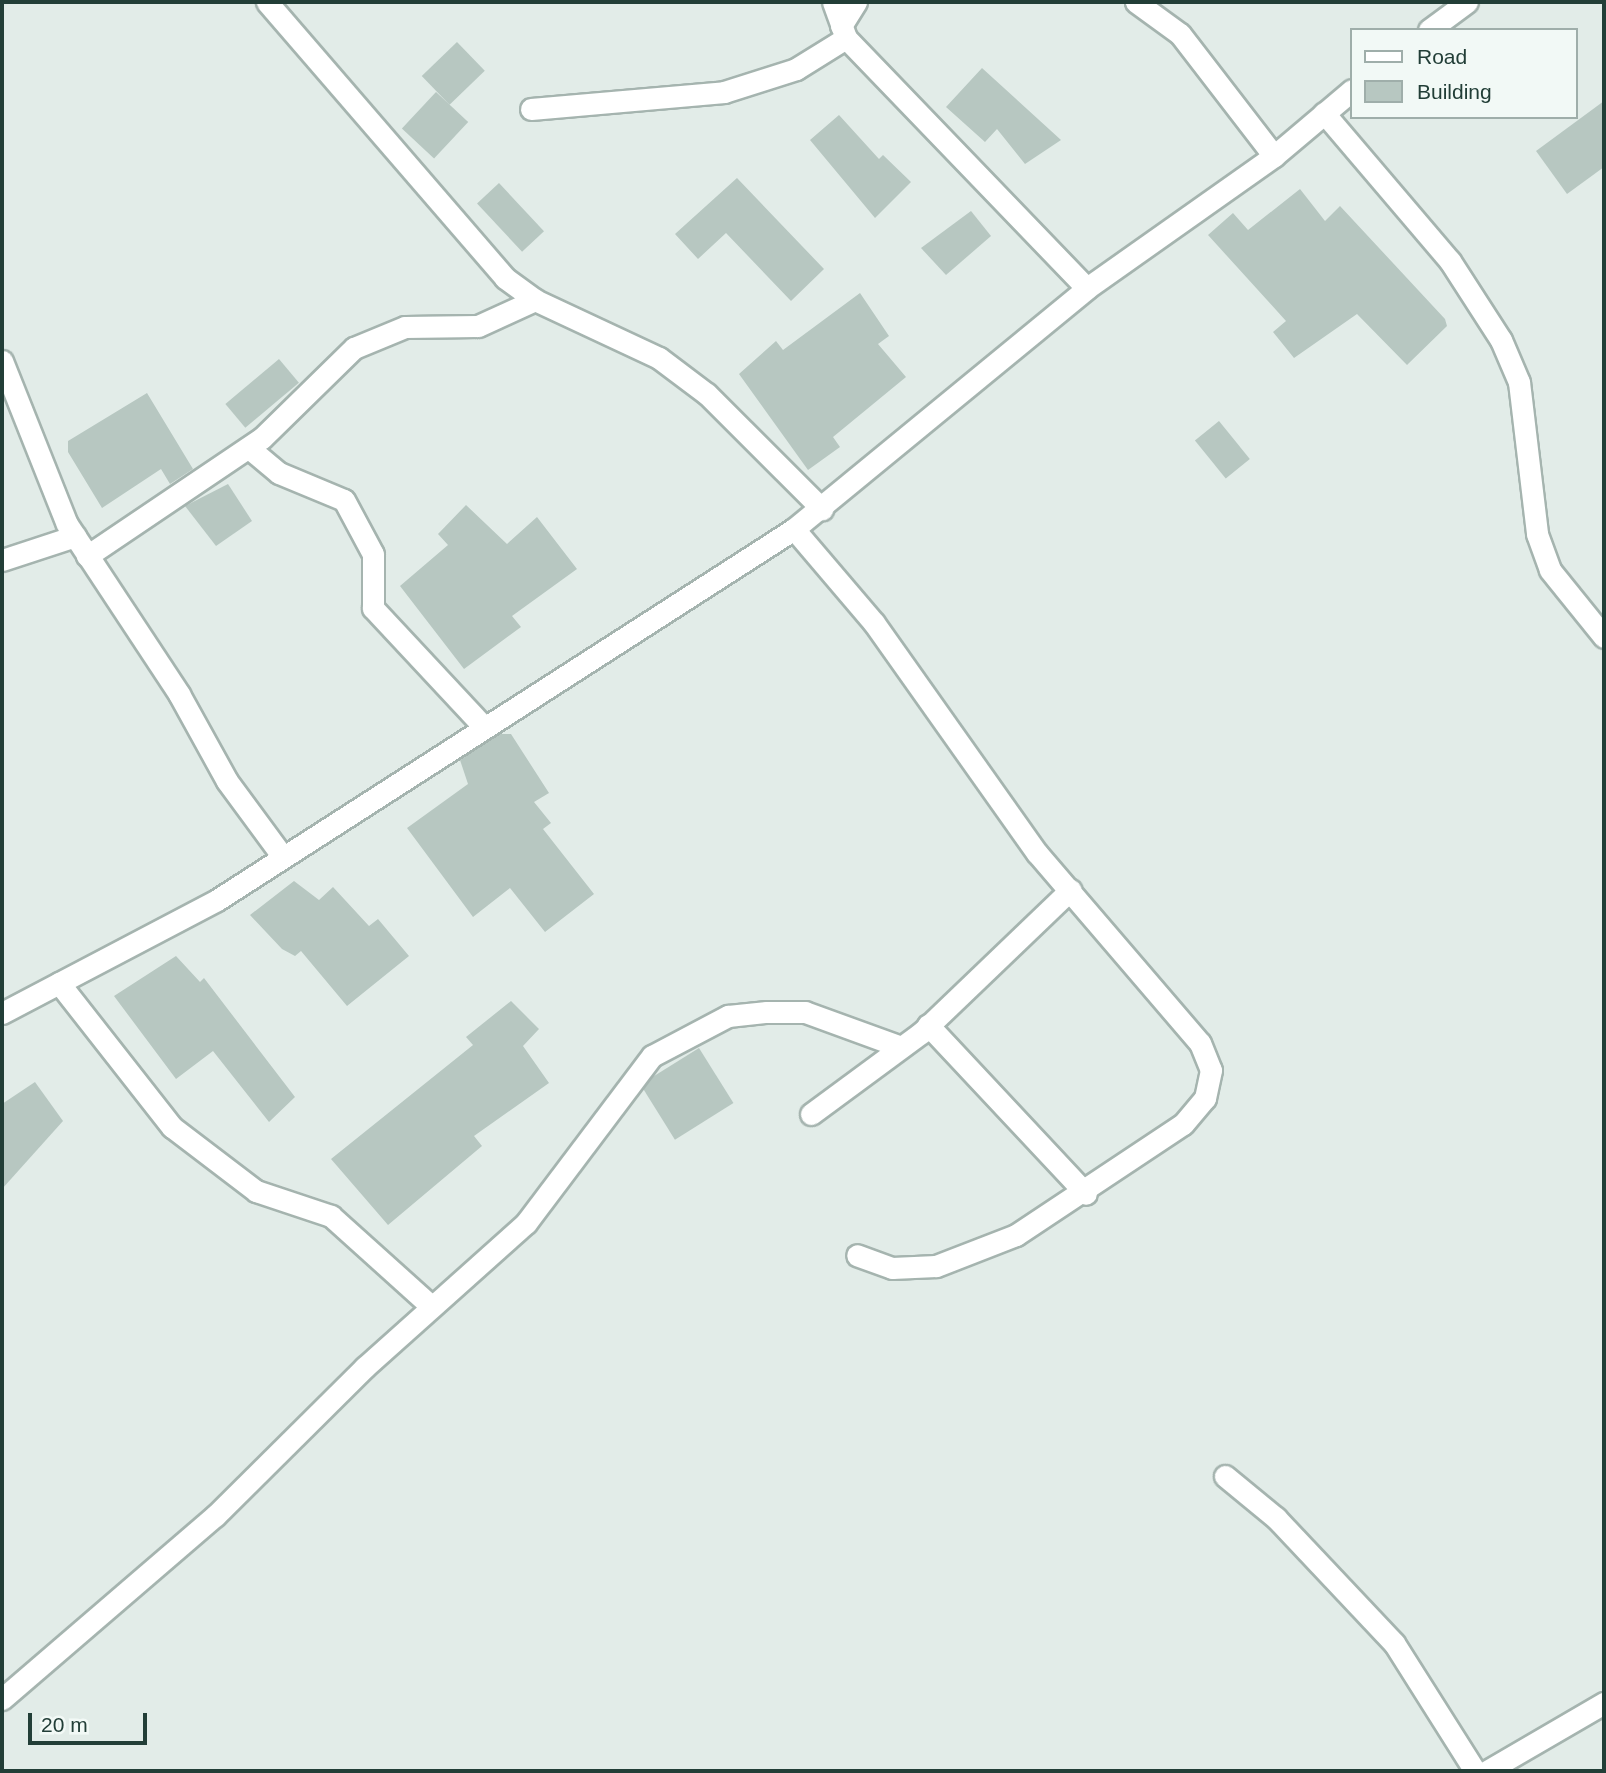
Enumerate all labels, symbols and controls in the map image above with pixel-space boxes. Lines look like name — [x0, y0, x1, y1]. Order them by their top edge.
legend — [1350, 28, 1578, 119]
text: Road — [1417, 45, 1467, 68]
text: Building — [1417, 80, 1492, 103]
scale bar — [32, 1700, 150, 1744]
text: 20 m — [41, 1713, 88, 1736]

